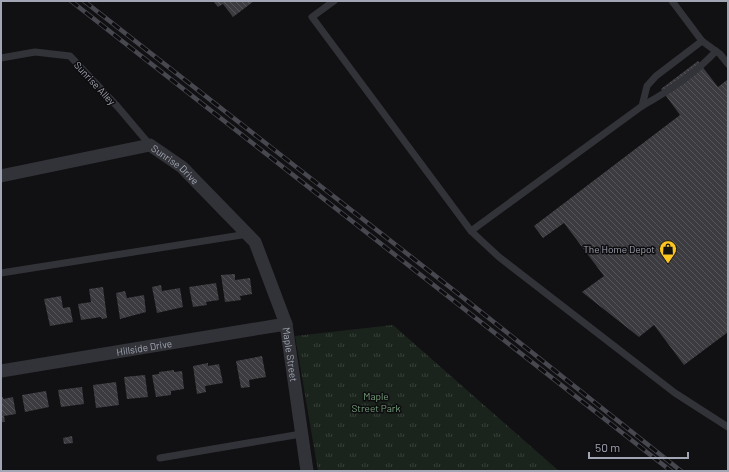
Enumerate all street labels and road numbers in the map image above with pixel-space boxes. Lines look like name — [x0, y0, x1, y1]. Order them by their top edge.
street label: Sunrise Alley — [72, 59, 119, 108]
street label: Sunrise Drive — [149, 142, 201, 187]
street label: Maple Street — [281, 326, 300, 383]
street label: Hillside Drive — [115, 337, 173, 358]

